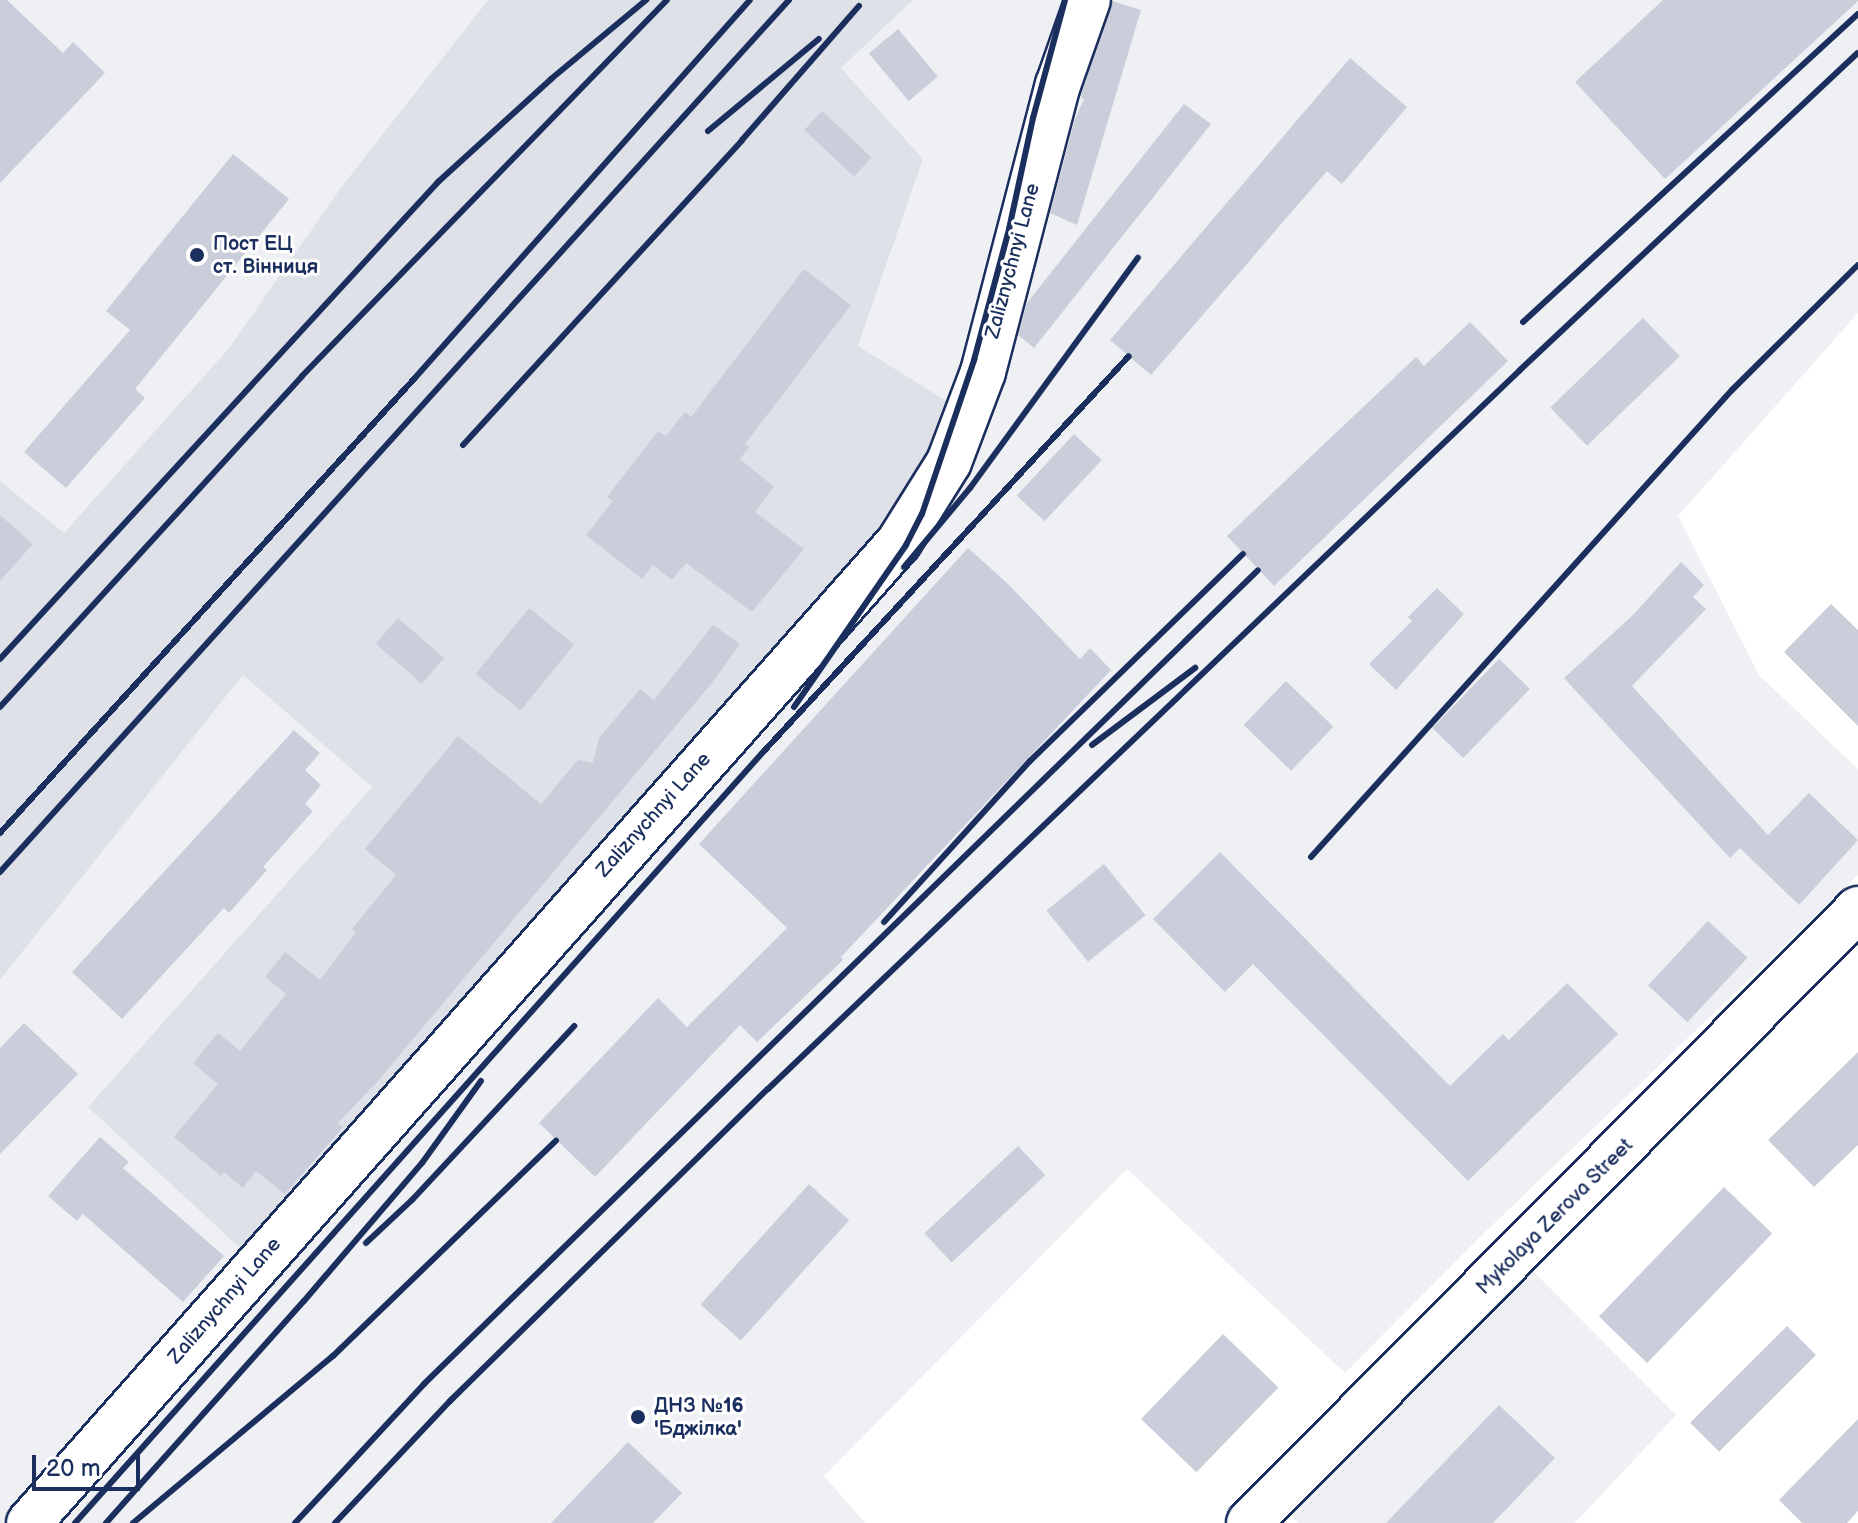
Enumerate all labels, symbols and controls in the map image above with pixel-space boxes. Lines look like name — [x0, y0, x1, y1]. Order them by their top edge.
street label: Zaliznychnyi Lane — [981, 181, 1045, 341]
place label: Пост ЕЦ ст. Вінниця — [213, 232, 318, 279]
marker: Пост ЕЦ ст. Вінниця — [188, 246, 206, 264]
street label: Zaliznychnyi Lane — [592, 748, 716, 882]
street label: Mykolaya Zerova Street — [1472, 1134, 1638, 1300]
street label: Zaliznychnyi Lane — [164, 1233, 286, 1369]
place label: ДНЗ №16 'Бджілка' — [654, 1394, 744, 1441]
marker: ДНЗ №16 'Бджілка' — [629, 1408, 647, 1426]
scale bar — [36, 1439, 144, 1489]
text: 20 m — [46, 1454, 101, 1483]

